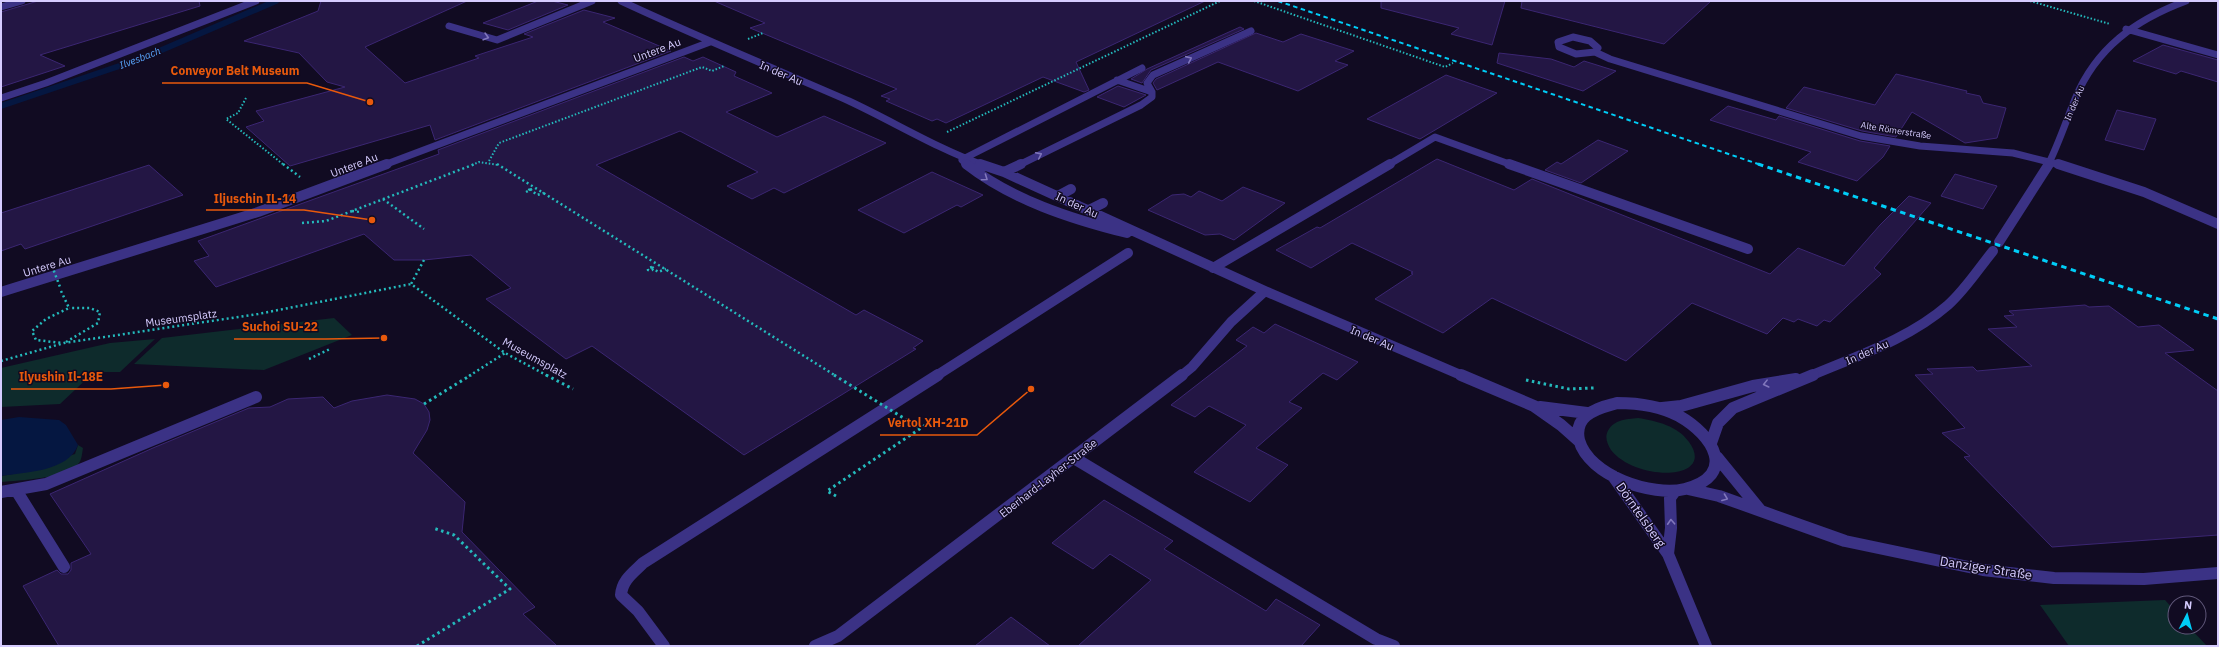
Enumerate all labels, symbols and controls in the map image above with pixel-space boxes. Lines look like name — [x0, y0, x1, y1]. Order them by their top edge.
one-way arrow — [483, 32, 490, 41]
street label: Untere Au — [631, 35, 683, 65]
water label: Ilvesbach — [118, 44, 163, 72]
one-way arrow — [1185, 56, 1192, 64]
street label: In der Au — [757, 58, 805, 88]
callout: Conveyor Belt Museum — [162, 59, 307, 83]
text: Conveyor Belt Museum — [171, 63, 299, 78]
street label: In der Au — [2062, 84, 2086, 122]
street label: Alte Römerstraße — [1860, 119, 1932, 141]
street label: Untere Au — [328, 150, 380, 180]
one-way arrow — [1035, 152, 1043, 159]
one-way arrow — [981, 173, 988, 180]
callout: Iljuschin IL-14 — [206, 186, 304, 210]
street label: In der Au — [1053, 189, 1101, 221]
text: Iljuschin IL-14 — [214, 191, 296, 206]
street label: Untere Au — [21, 252, 73, 280]
street label: Museumsplatz — [144, 306, 218, 330]
callout: Suchoi SU-22 — [234, 315, 326, 339]
text: Suchoi SU-22 — [242, 319, 318, 334]
street label: In der Au — [1348, 323, 1396, 353]
street label: Museumsplatz — [500, 334, 570, 382]
street label: In der Au — [1843, 336, 1891, 368]
callout: Ilyushin Il-18E — [11, 365, 111, 389]
text: Ilyushin Il-18E — [19, 369, 103, 384]
one-way arrow — [1762, 379, 1769, 388]
callout: Vertol XH-21D — [880, 411, 977, 435]
text: Vertol XH-21D — [887, 415, 969, 430]
street label: Eberhard-Layher-Straße — [996, 436, 1100, 520]
street label: Dörntelsberg — [1612, 479, 1670, 551]
one-way arrow — [1721, 494, 1728, 502]
one-way arrow — [1667, 519, 1675, 525]
street label: Danziger Straße — [1939, 552, 2033, 584]
north arrow — [2167, 595, 2207, 635]
text: N — [2183, 598, 2193, 612]

